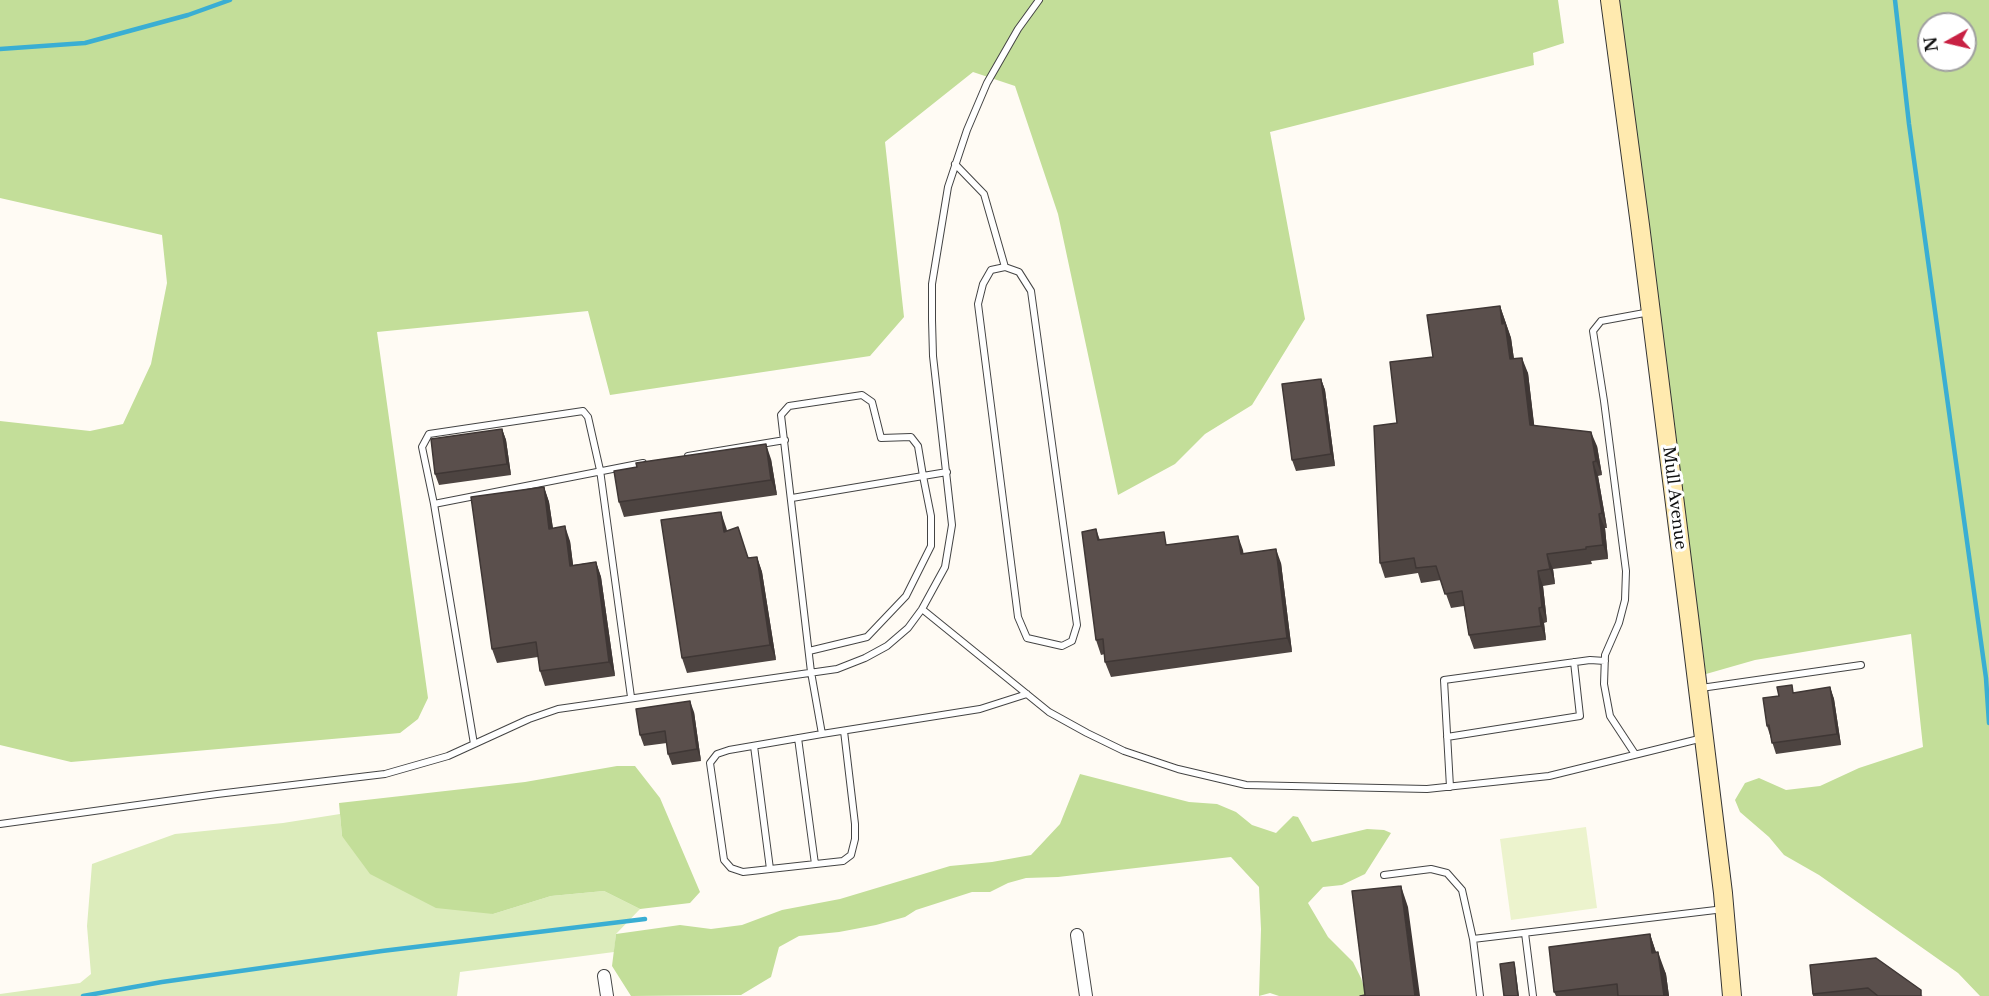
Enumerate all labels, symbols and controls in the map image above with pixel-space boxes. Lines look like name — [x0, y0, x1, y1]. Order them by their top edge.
north arrow — [1917, 12, 1977, 72]
text: N — [1920, 35, 1942, 53]
street label: Mull Avenue — [1658, 445, 1690, 551]

